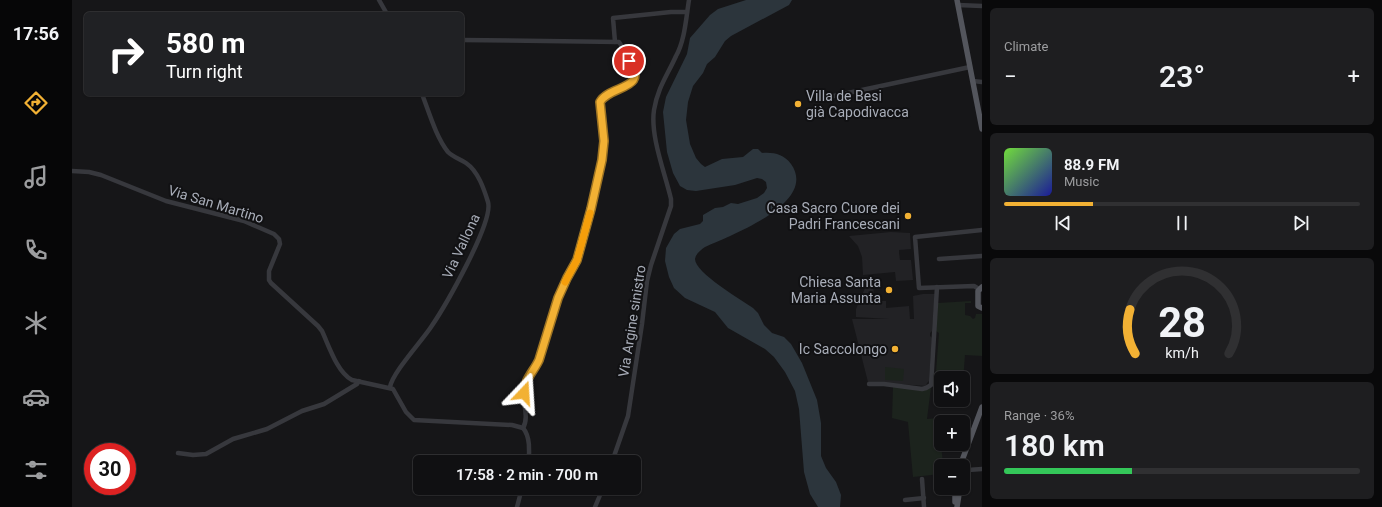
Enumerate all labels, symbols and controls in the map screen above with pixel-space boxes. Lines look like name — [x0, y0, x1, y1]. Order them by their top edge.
text: 17:56 — [13, 23, 59, 44]
text: 580 m — [166, 27, 245, 60]
icon: right — [100, 28, 152, 80]
text: Climate — [1004, 39, 1048, 54]
pin — [612, 44, 646, 78]
icon: arrive — [618, 50, 640, 72]
text: 23° — [1159, 59, 1205, 94]
text: Turn right — [166, 61, 243, 82]
text: − — [1004, 64, 1017, 89]
text: + — [1348, 64, 1360, 89]
place label: Villa de Besi già Capodivacca — [806, 88, 909, 120]
icon: directions — [22, 89, 50, 117]
marker: Villa de Besi già Capodivacca — [793, 99, 803, 109]
text: 88.9 FM — [1064, 156, 1119, 174]
icon: music — [22, 163, 50, 191]
text: Music — [1064, 174, 1099, 189]
street label: Via San Martino — [166, 182, 266, 226]
place label: Casa Sacro Cuore dei Padri Francescani — [767, 200, 900, 232]
street label: Via Vallona — [439, 211, 483, 281]
marker: Casa Sacro Cuore dei Padri Francescani — [903, 211, 913, 221]
icon: previous — [1052, 212, 1074, 234]
icon: pause — [1171, 212, 1193, 234]
icon: next — [1290, 212, 1312, 234]
icon: phone — [22, 236, 50, 264]
street label: Via Argine sinistro — [615, 264, 649, 378]
place label: Chiesa Santa Maria Assunta — [791, 274, 881, 306]
marker: Chiesa Santa Maria Assunta — [884, 285, 894, 295]
text: 28 — [1158, 298, 1206, 347]
icon: climate — [22, 309, 50, 337]
place label: Ic Saccolongo — [799, 341, 887, 357]
marker: Ic Saccolongo — [890, 344, 900, 354]
text: km/h — [1165, 344, 1199, 360]
map controls — [934, 371, 970, 495]
button: sound — [934, 371, 970, 407]
position arrow — [503, 372, 545, 414]
icon: car — [22, 383, 50, 411]
text: Range · 36% — [1004, 408, 1074, 423]
button: + — [934, 415, 970, 451]
text: 180 km — [1004, 428, 1105, 463]
speed limit sign: 30 — [84, 443, 136, 495]
icon: filters — [22, 456, 50, 484]
button: − — [934, 459, 970, 495]
text: 17:58 · 2 min · 700 m — [456, 466, 598, 484]

